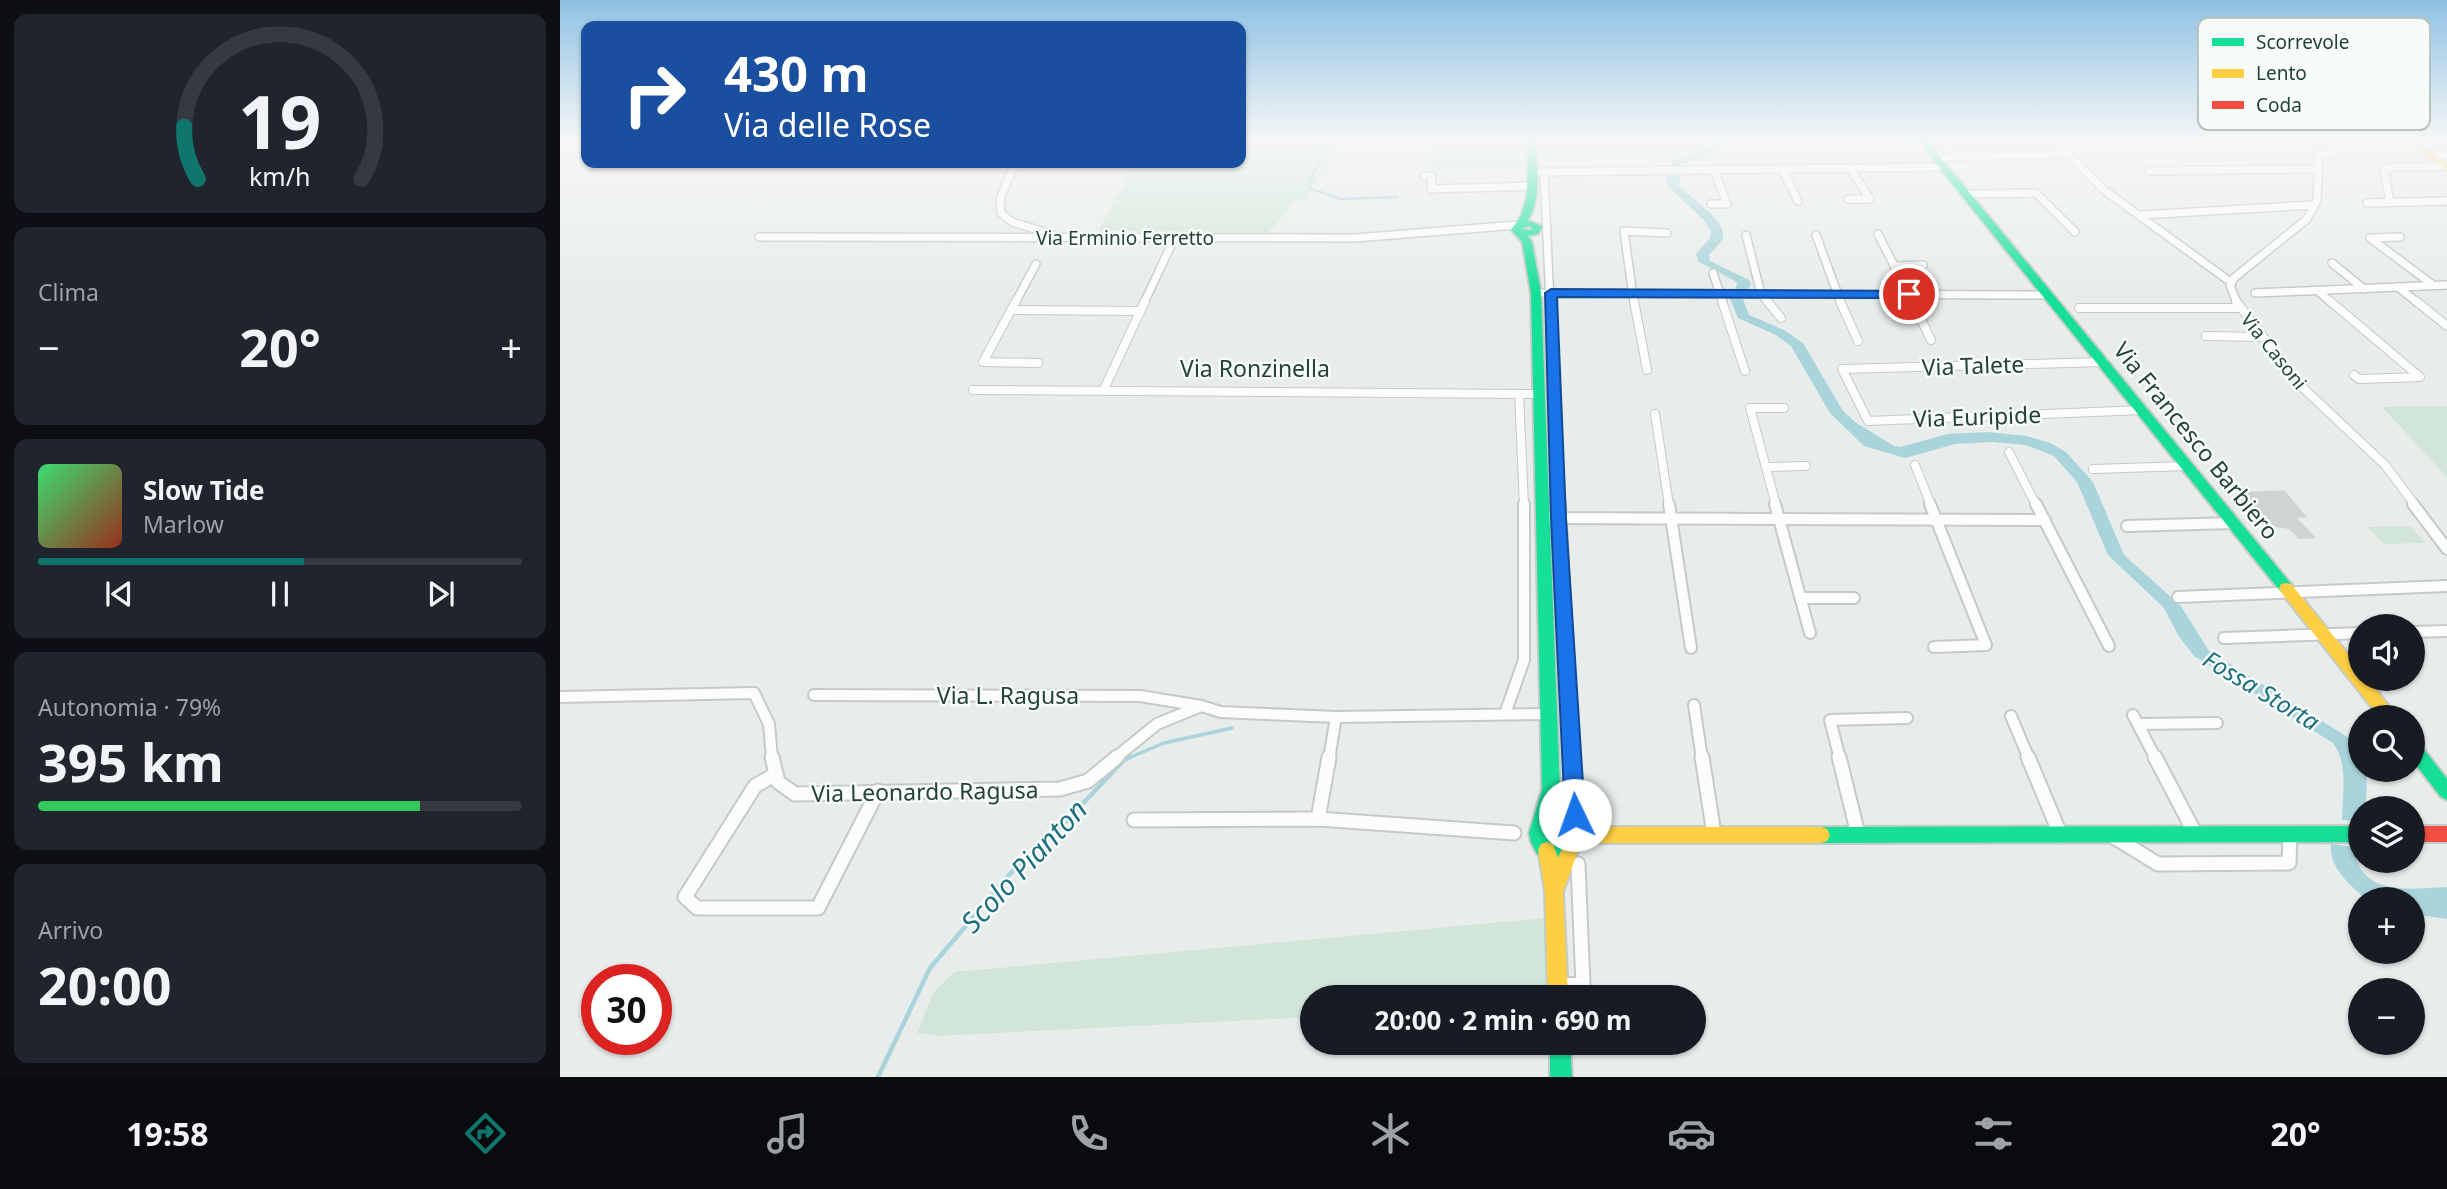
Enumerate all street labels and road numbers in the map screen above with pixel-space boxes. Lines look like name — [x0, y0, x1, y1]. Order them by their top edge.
street label: Via Erminio Ferretto — [1036, 225, 1214, 251]
street label: Via Casoni — [2235, 307, 2313, 395]
street label: Via Francesco Barbiero — [2107, 335, 2287, 546]
street label: Via Talete — [1921, 347, 2025, 383]
street label: Via Ronzinella — [1180, 352, 1330, 384]
street label: Via Euripide — [1912, 398, 2042, 434]
street label: Via L. Ragusa — [937, 679, 1079, 711]
street label: Via Leonardo Ragusa — [811, 773, 1039, 809]

